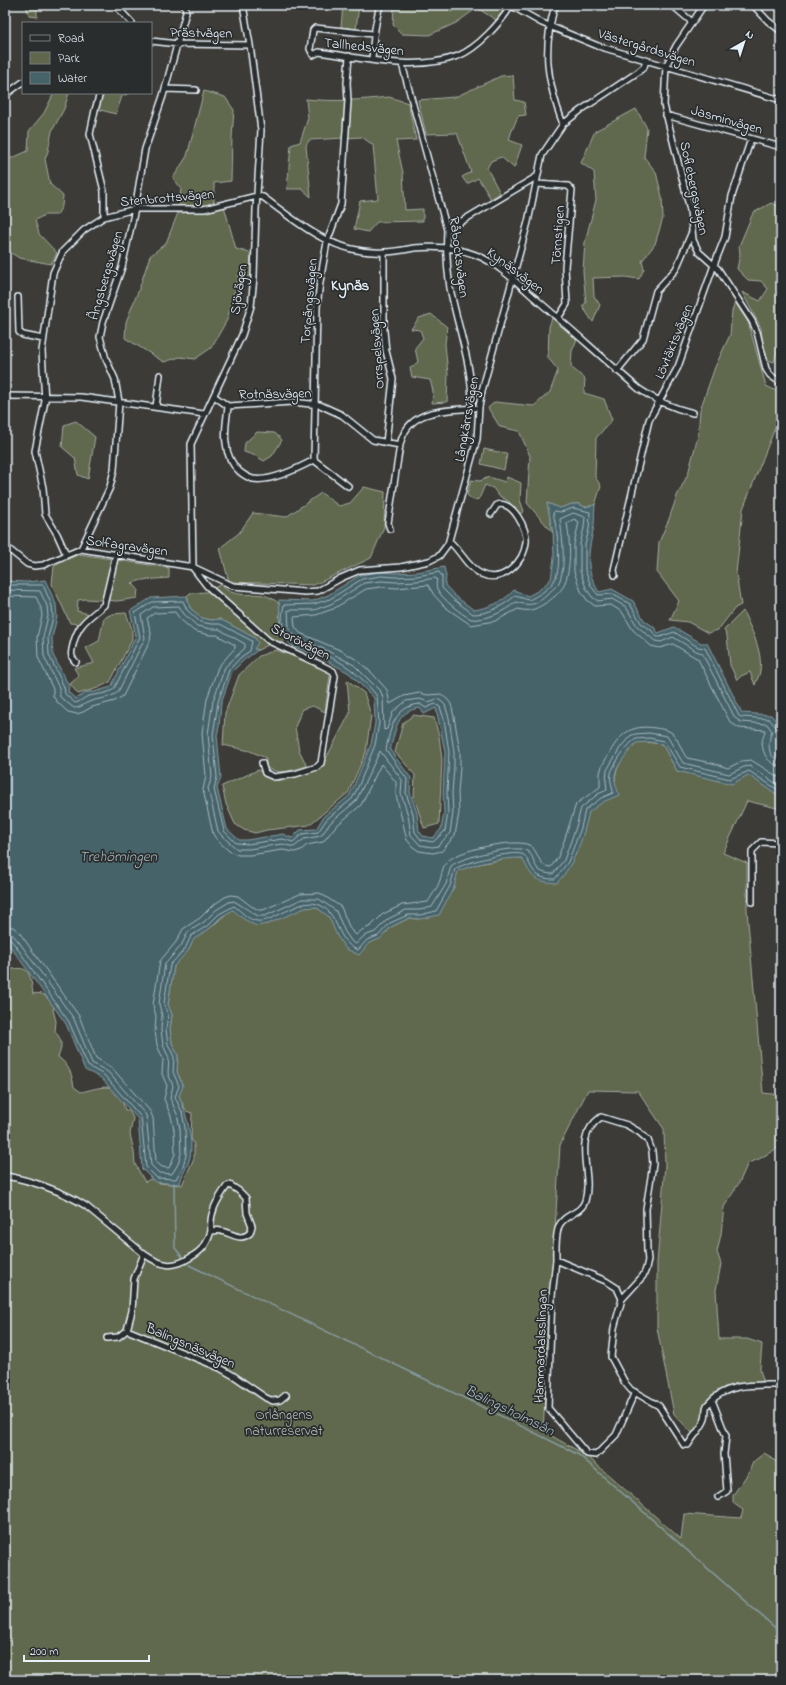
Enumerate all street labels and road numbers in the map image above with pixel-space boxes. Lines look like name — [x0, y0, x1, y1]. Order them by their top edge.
street label: Prästvägen — [170, 22, 232, 46]
street label: Västergårdsvägen — [594, 23, 698, 74]
street label: Tallhedsvägen — [323, 33, 405, 63]
street label: Jasminvägen — [688, 100, 765, 142]
street label: Sofiebergsvägen — [672, 140, 714, 237]
street label: Stenbrottsvägen — [119, 184, 215, 214]
street label: Törnstigen — [546, 204, 572, 266]
street label: Råbocksvägen — [442, 215, 474, 299]
street label: Ängsbergsvägen — [84, 228, 130, 323]
street label: Kynäsvägen — [481, 242, 549, 301]
street label: Torpängsvägen — [295, 257, 325, 345]
street label: Sjövägen — [225, 262, 255, 316]
street label: Lövtäktsvägen — [650, 301, 700, 383]
street label: Orrspelsvägen — [364, 308, 392, 390]
street label: Långkärrsvägen — [450, 375, 486, 464]
street label: Rotnäsvägen — [238, 383, 312, 407]
street label: Solfagravägen — [84, 530, 169, 564]
street label: Storövägen — [266, 618, 334, 667]
street label: Hammardalsslingan — [529, 1289, 555, 1403]
street label: Balingsnäsvägen — [141, 1318, 238, 1376]

